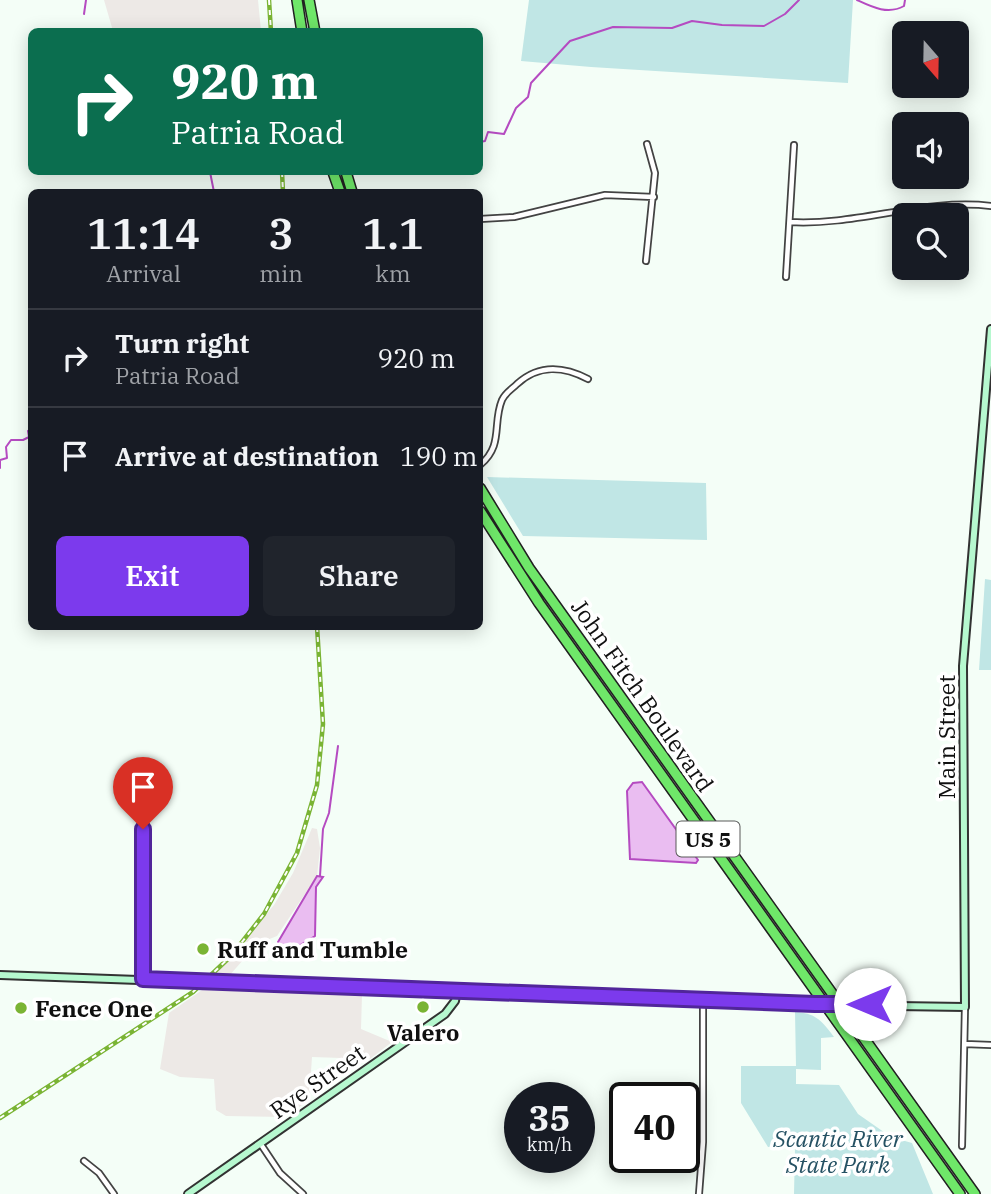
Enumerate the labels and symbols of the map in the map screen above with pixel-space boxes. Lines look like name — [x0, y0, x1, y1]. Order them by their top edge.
north arrow — [892, 21, 970, 98]
street label: John Fitch Boulevard — [565, 593, 721, 797]
street label: Main Street — [931, 675, 961, 799]
pin — [113, 757, 173, 829]
road number: US 5 — [676, 822, 740, 856]
place label: Ruff and Tumble — [217, 934, 408, 964]
marker: Ruff and Tumble — [195, 941, 211, 957]
position arrow — [833, 967, 907, 1041]
place label: Fence One — [35, 993, 153, 1023]
marker: Valero — [415, 999, 431, 1015]
marker: Fence One — [13, 1000, 29, 1016]
place label: Valero — [387, 1017, 459, 1047]
street label: Rye Street — [263, 1037, 371, 1125]
speed limit sign: 40 — [609, 1082, 700, 1173]
park label: Scantic River State Park — [772, 1123, 904, 1179]

